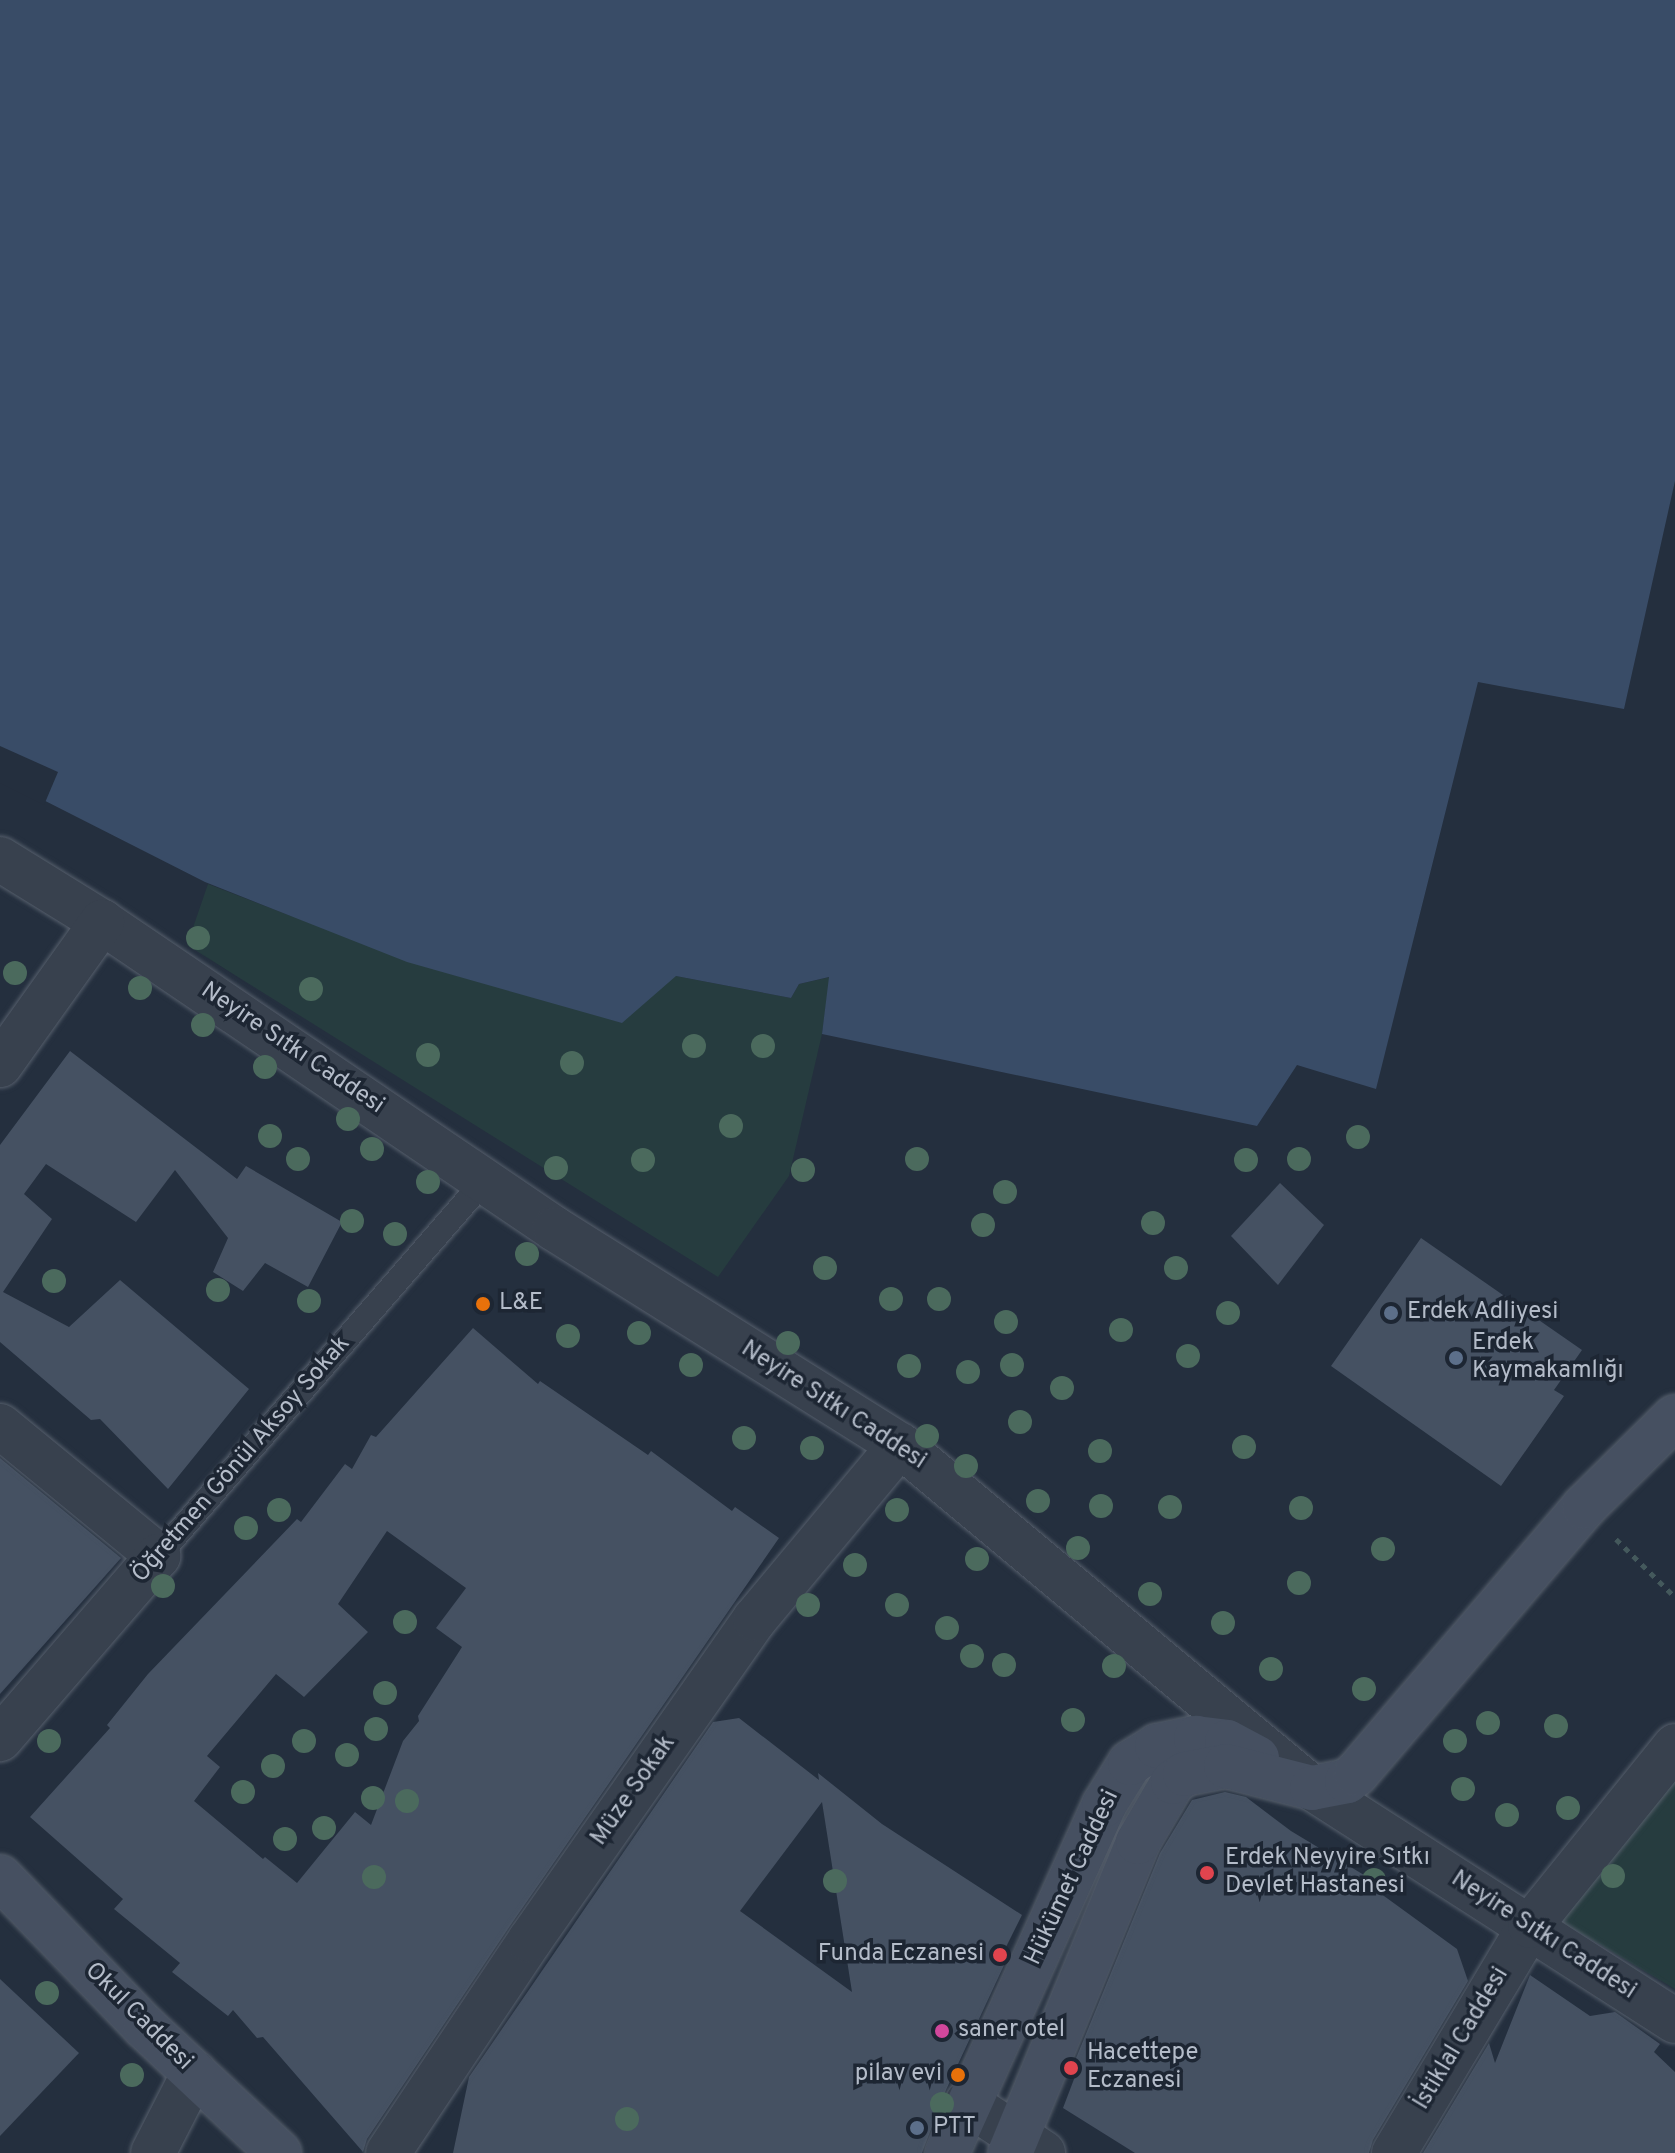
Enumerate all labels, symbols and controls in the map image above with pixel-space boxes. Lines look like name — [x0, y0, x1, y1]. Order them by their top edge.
street label: Neyire Sıtkı Caddesi — [195, 977, 389, 1121]
place label: L&E — [499, 1290, 543, 1318]
marker: L&E — [474, 1295, 492, 1313]
place label: Erdek Adliyesi — [1407, 1299, 1559, 1327]
marker: Erdek Adliyesi — [1382, 1304, 1400, 1322]
street label: Öğretmen Gönül Aksoy Sokak — [127, 1330, 357, 1590]
place label: Erdek Kaymakamlığı — [1472, 1330, 1624, 1386]
street label: Neyire Sıtkı Caddesi — [735, 1335, 931, 1477]
marker: Erdek Kaymakamlığı — [1447, 1349, 1465, 1367]
street label: Müze Sokak — [585, 1730, 683, 1852]
street label: Hükümet Caddesi — [1020, 1786, 1126, 1970]
place label: Erdek Neyyire Sıtkı Devlet Hastanesi — [1225, 1845, 1430, 1901]
marker: Erdek Neyyire Sıtkı Devlet Hastanesi — [1196, 1862, 1218, 1884]
street label: Neyire Sıtkı Caddesi — [1445, 1865, 1641, 2007]
place label: Funda Eczanesi — [818, 1941, 984, 1969]
marker: Funda Eczanesi — [991, 1946, 1009, 1964]
street label: Okul Caddesi — [78, 1957, 198, 2077]
street label: İstiklal Caddesi — [1408, 1963, 1516, 2115]
place label: saner otel — [958, 2017, 1065, 2045]
marker: saner otel — [933, 2022, 951, 2040]
place label: Hacettepe Eczanesi — [1087, 2040, 1198, 2096]
marker: Hacettepe Eczanesi — [1062, 2059, 1080, 2077]
place label: pilav evi — [855, 2061, 942, 2089]
marker: pilav evi — [949, 2066, 967, 2084]
place label: PTT — [933, 2114, 976, 2142]
marker: PTT — [908, 2119, 926, 2137]

